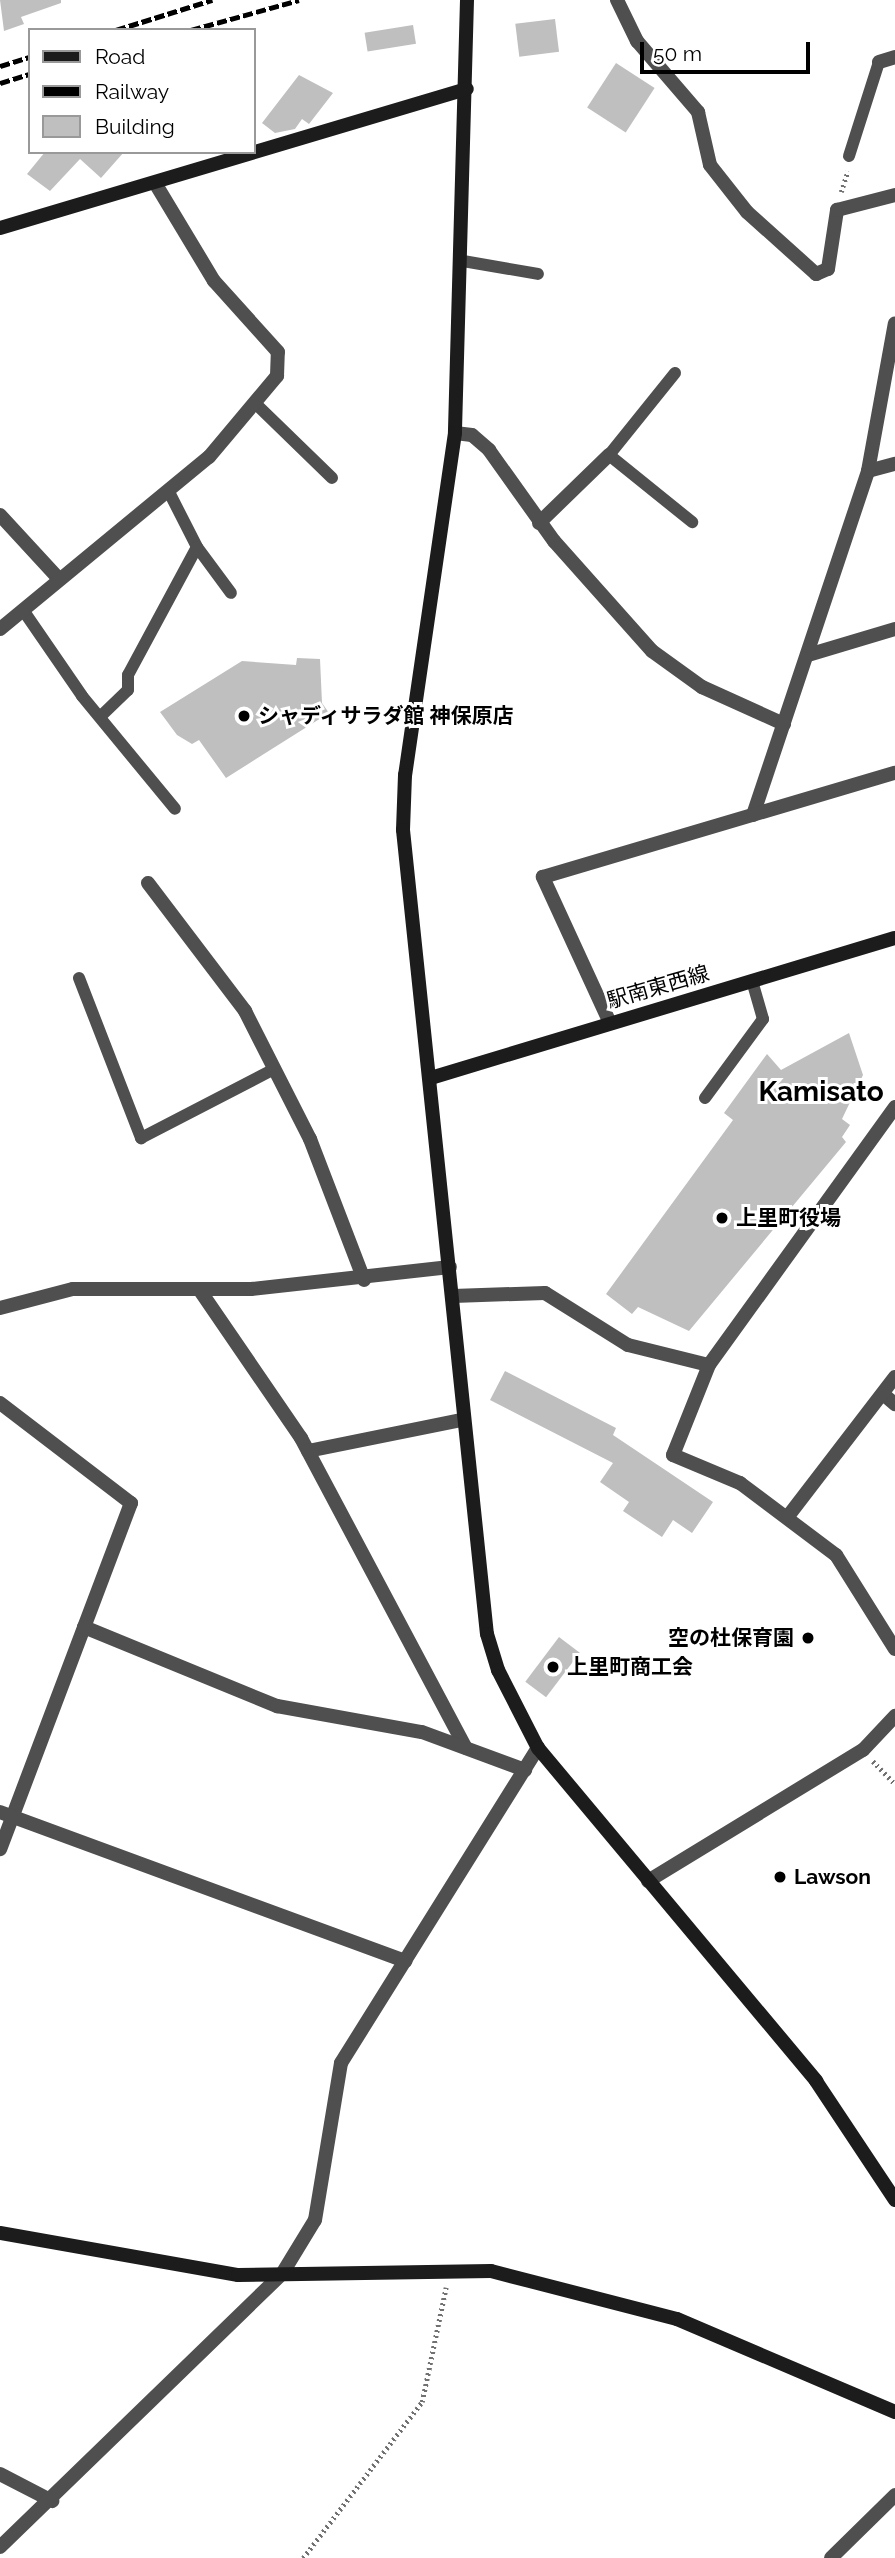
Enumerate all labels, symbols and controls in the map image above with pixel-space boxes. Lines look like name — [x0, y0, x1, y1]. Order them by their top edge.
legend — [28, 28, 256, 154]
scale bar — [643, 28, 813, 72]
text: 50 m — [653, 41, 702, 66]
text: Road — [95, 44, 145, 69]
text: Railway — [95, 79, 169, 104]
text: Building — [95, 114, 175, 139]
place label: シャディサラダ館 神保原店 — [258, 703, 515, 729]
marker: シャディサラダ館 神保原店 — [236, 708, 252, 724]
street label: 駅南東西線 — [604, 960, 712, 1014]
district label: Kamisato — [758, 1075, 884, 1109]
place label: 上里町役場 — [736, 1205, 841, 1231]
marker: 上里町役場 — [714, 1210, 730, 1226]
place label: 空の杜保育園 — [668, 1625, 794, 1651]
marker: 空の杜保育園 — [800, 1630, 816, 1646]
place label: 上里町商工会 — [567, 1654, 693, 1680]
marker: 上里町商工会 — [545, 1659, 561, 1675]
place label: Lawson — [794, 1864, 871, 1890]
marker: Lawson — [772, 1869, 788, 1885]

